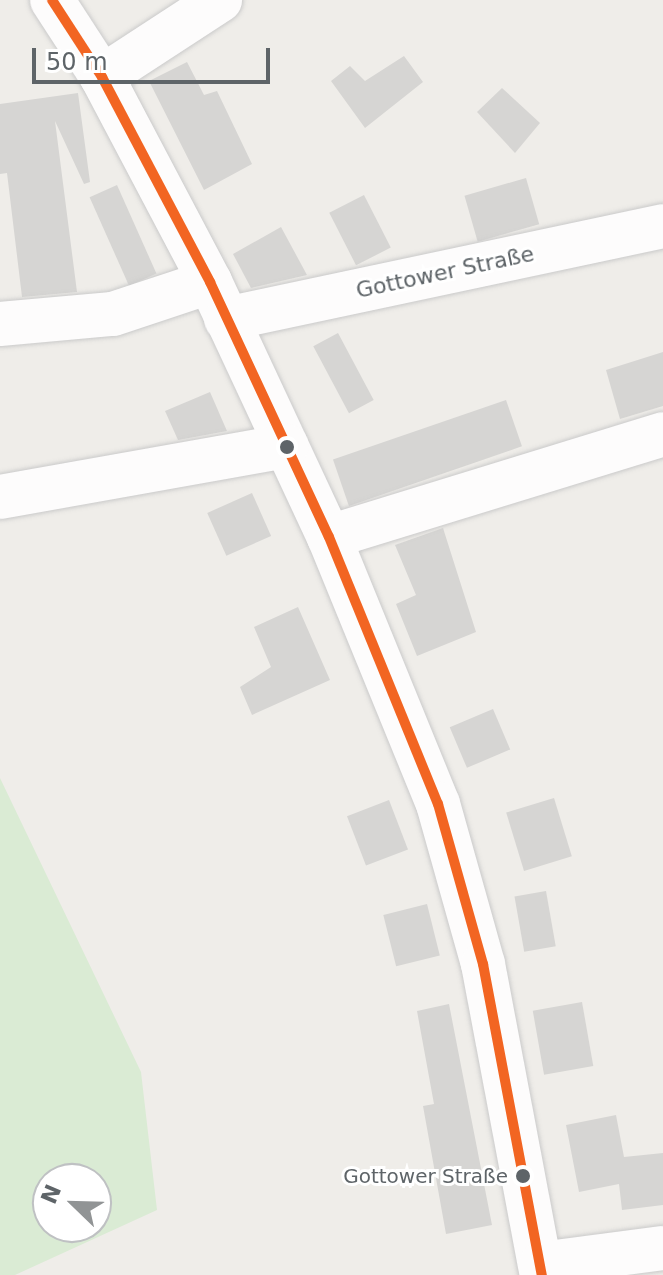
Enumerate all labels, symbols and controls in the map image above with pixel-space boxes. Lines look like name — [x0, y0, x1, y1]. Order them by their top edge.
scale bar — [36, 32, 274, 82]
text: 50 m — [46, 48, 108, 76]
street label: Gottower Straße — [354, 240, 536, 304]
unlabelled marker — [279, 439, 295, 455]
north arrow — [32, 1163, 112, 1243]
place label: Gottower Straße — [343, 1164, 508, 1188]
marker: Gottower Straße — [515, 1168, 531, 1184]
text: N — [36, 1181, 66, 1208]

